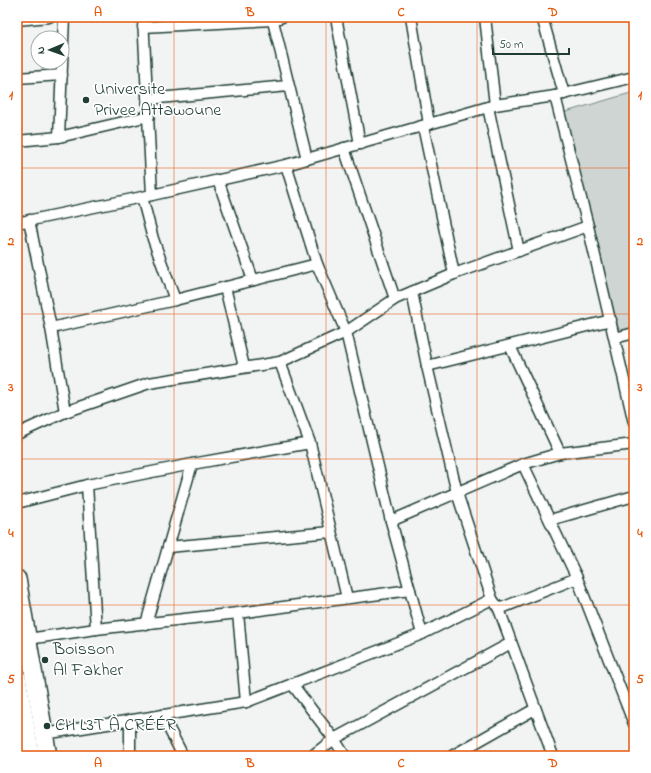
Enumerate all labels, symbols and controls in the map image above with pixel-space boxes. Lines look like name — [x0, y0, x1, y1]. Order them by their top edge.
text: A — [94, 3, 102, 22]
text: B — [245, 3, 255, 22]
text: C — [397, 3, 405, 22]
text: D — [547, 3, 558, 22]
north arrow — [30, 30, 70, 70]
scale bar — [493, 30, 569, 56]
text: 50 m — [499, 36, 523, 54]
text: N — [33, 46, 49, 54]
place label: Universite Privee Attawoune — [94, 77, 222, 124]
text: 1 — [9, 86, 14, 105]
text: 1 — [638, 86, 643, 105]
marker: Universite Privee Attawoune — [81, 95, 91, 105]
text: 2 — [7, 232, 15, 251]
text: 2 — [636, 232, 644, 251]
text: 3 — [7, 378, 14, 397]
text: 3 — [636, 378, 643, 397]
text: 4 — [7, 524, 14, 543]
text: 4 — [636, 524, 643, 543]
place label: Boisson Al Fakher — [52, 637, 123, 684]
marker: Boisson Al Fakher — [40, 655, 50, 665]
text: 5 — [7, 670, 15, 689]
text: 5 — [636, 670, 644, 689]
place label: CH L3T À CRÉÉR — [55, 713, 176, 739]
marker: CH L3T À CRÉÉR — [42, 721, 52, 731]
text: A — [94, 754, 102, 773]
text: B — [245, 754, 255, 773]
text: C — [397, 754, 405, 773]
text: D — [547, 754, 558, 773]

